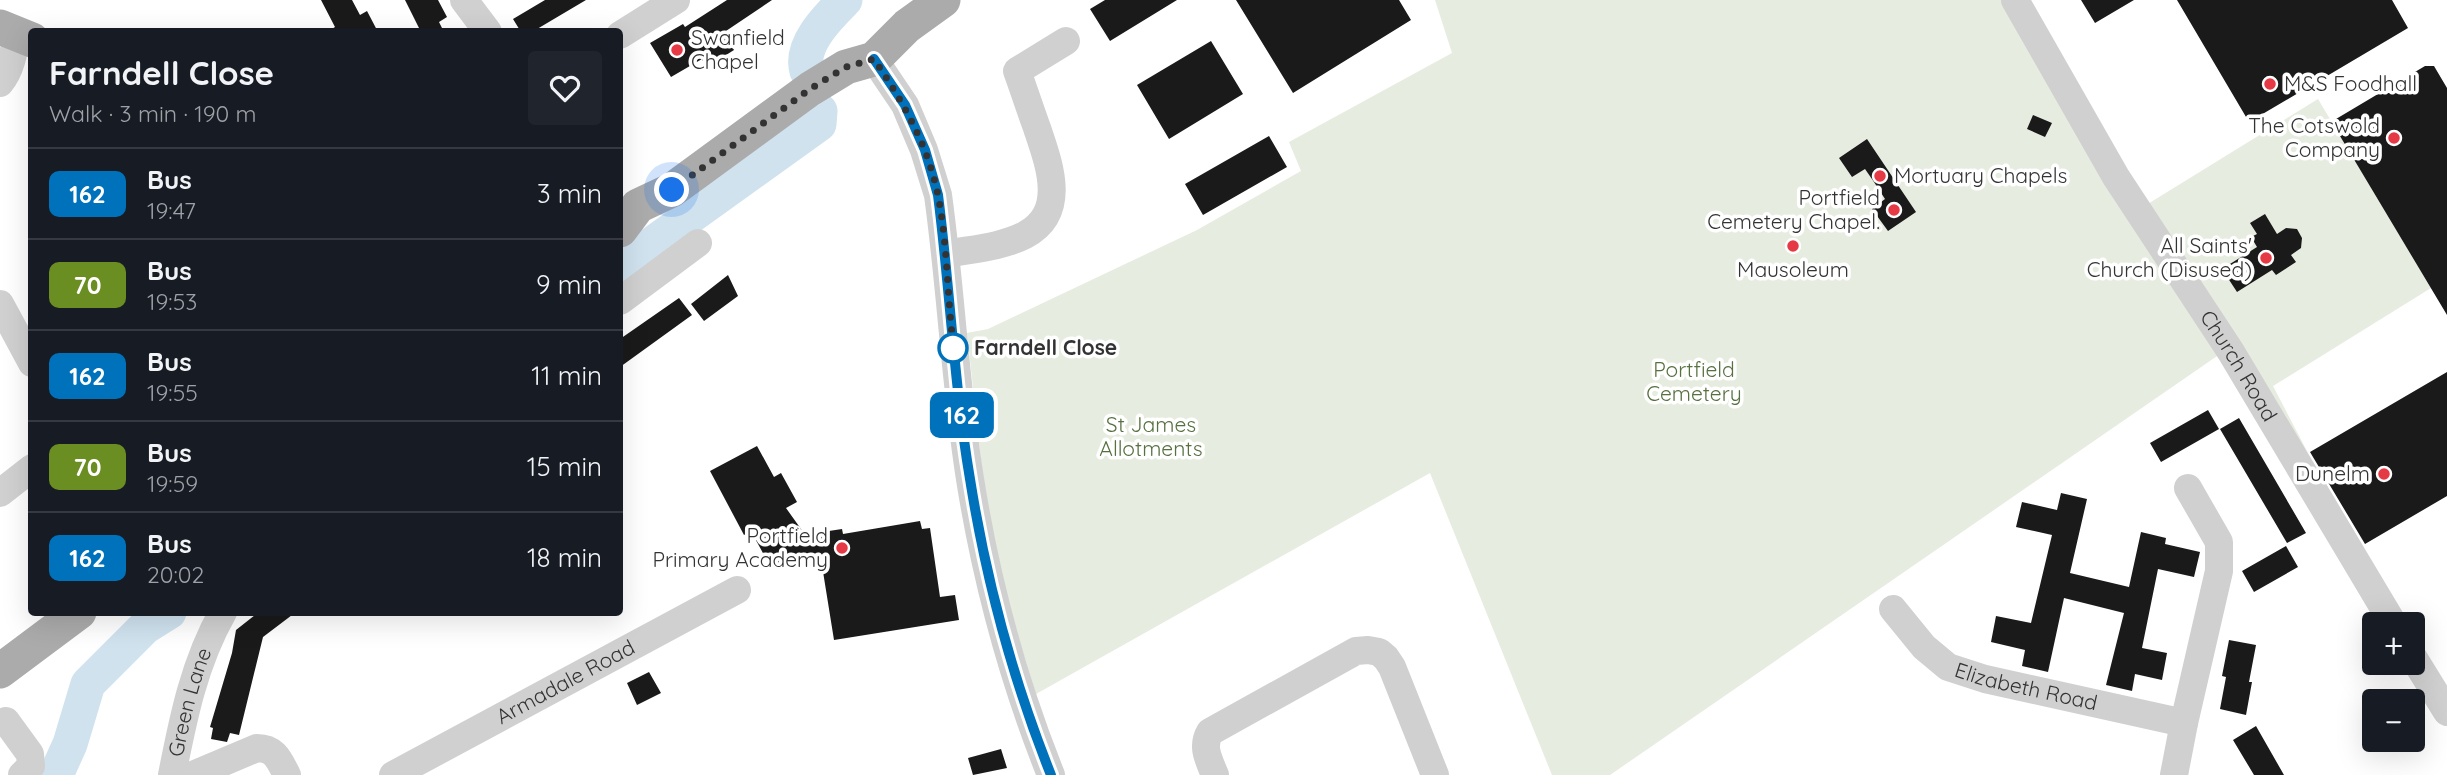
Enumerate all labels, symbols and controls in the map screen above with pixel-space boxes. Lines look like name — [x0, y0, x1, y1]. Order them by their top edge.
place label: Swanfield Chapel — [691, 24, 785, 74]
marker: Swanfield Chapel — [669, 42, 685, 58]
button: heart — [528, 51, 602, 125]
text: Farndell Close — [49, 52, 274, 93]
place label: M&S Foodhall — [2284, 70, 2417, 96]
marker: M&S Foodhall — [2262, 76, 2278, 92]
text: Walk · 3 min · 190 m — [49, 99, 256, 128]
place label: The Cotswold Company — [2248, 112, 2380, 162]
marker: The Cotswold Company — [2386, 130, 2402, 146]
place label: Mortuary Chapels — [1894, 162, 2067, 188]
text: Bus — [147, 163, 192, 196]
marker: Mortuary Chapels — [1872, 168, 1888, 184]
your location — [654, 172, 689, 207]
text: 3 min — [537, 177, 602, 210]
text: 162 — [69, 179, 106, 209]
place label: Portfield Cemetery Chapel. — [1707, 184, 1880, 234]
text: 19:47 — [147, 196, 196, 225]
marker: Portfield Cemetery Chapel. — [1886, 202, 1902, 218]
place label: All Saints' Church (Disused) — [2087, 232, 2252, 282]
marker: Mausoleum — [1785, 238, 1801, 254]
marker: All Saints' Church (Disused) — [2258, 250, 2274, 266]
text: Bus — [147, 254, 192, 287]
place label: Mausoleum — [1737, 256, 1849, 282]
text: 9 min — [536, 268, 602, 301]
text: 70 — [74, 270, 101, 300]
text: 19:53 — [147, 287, 197, 316]
street label: Church Road — [2195, 305, 2283, 426]
marker: Farndell Close — [938, 333, 968, 363]
place label: Farndell Close — [974, 334, 1117, 360]
text: Bus — [147, 345, 192, 378]
park label: Portfield Cemetery — [1646, 356, 1742, 406]
text: 11 min — [531, 359, 602, 392]
text: 162 — [69, 361, 106, 391]
text: 19:55 — [147, 378, 198, 407]
line badge: 162 — [922, 392, 1002, 438]
text: 162 — [944, 400, 980, 430]
park label: St James Allotments — [1099, 411, 1203, 461]
text: Bus — [147, 436, 192, 469]
text: 15 min — [527, 450, 602, 483]
text: 70 — [74, 452, 101, 482]
place label: Dunelm — [2295, 460, 2370, 486]
marker: Dunelm — [2376, 466, 2392, 482]
text: 19:59 — [147, 469, 198, 498]
place label: Portfield Primary Academy — [653, 522, 828, 572]
text: Bus — [147, 527, 192, 560]
marker: Portfield Primary Academy — [834, 540, 850, 556]
text: 18 min — [527, 541, 602, 574]
text: 162 — [69, 543, 106, 573]
text: 20:02 — [147, 560, 204, 589]
map controls — [2362, 612, 2425, 752]
button: + — [2362, 612, 2425, 675]
street label: Armadale Road — [491, 634, 639, 729]
street label: Green Lane — [162, 644, 216, 759]
street label: Elizabeth Road — [1952, 656, 2100, 715]
button: − — [2362, 689, 2425, 752]

